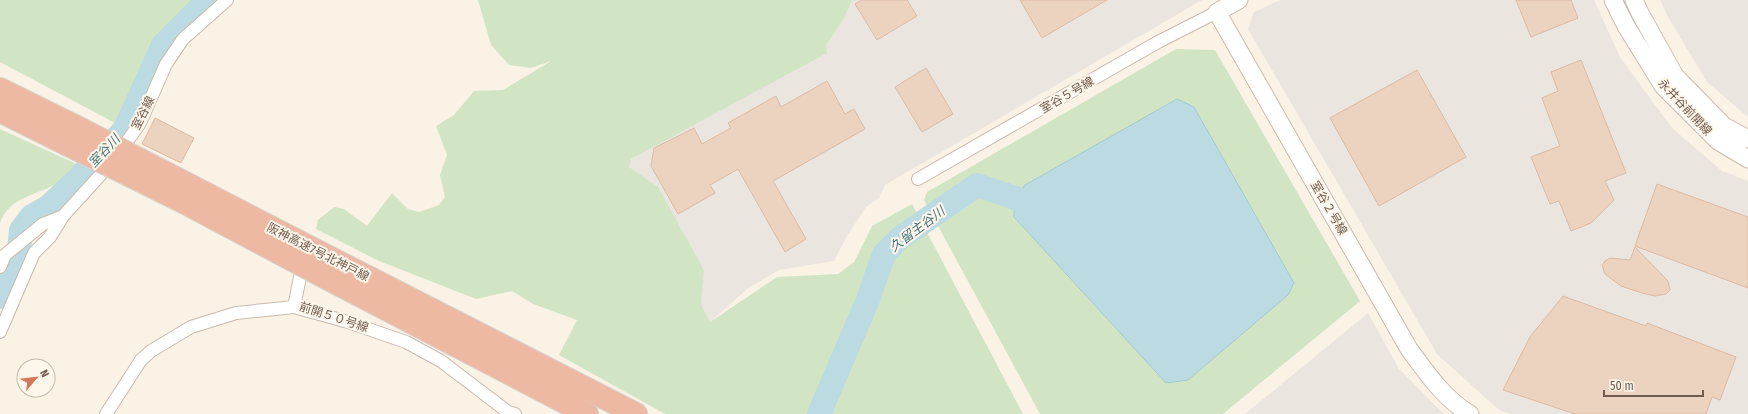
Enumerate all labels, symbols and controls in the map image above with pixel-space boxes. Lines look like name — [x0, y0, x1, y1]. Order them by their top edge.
street label: 室谷５号線 — [1038, 74, 1096, 116]
street label: 永井谷前開線 — [1655, 76, 1715, 138]
street label: 室谷線 — [129, 94, 157, 132]
water label: 室谷川 — [85, 130, 124, 170]
street label: 室谷２号線 — [1308, 179, 1350, 237]
water label: 久留主谷川 — [887, 202, 949, 255]
street label: 阪神高速7号北神戸線 — [265, 220, 371, 284]
street label: 前開５０号線 — [298, 299, 370, 335]
north arrow — [16, 358, 56, 398]
text: N — [37, 368, 52, 380]
scale bar — [1604, 372, 1703, 398]
text: 50 m — [1610, 379, 1634, 393]

